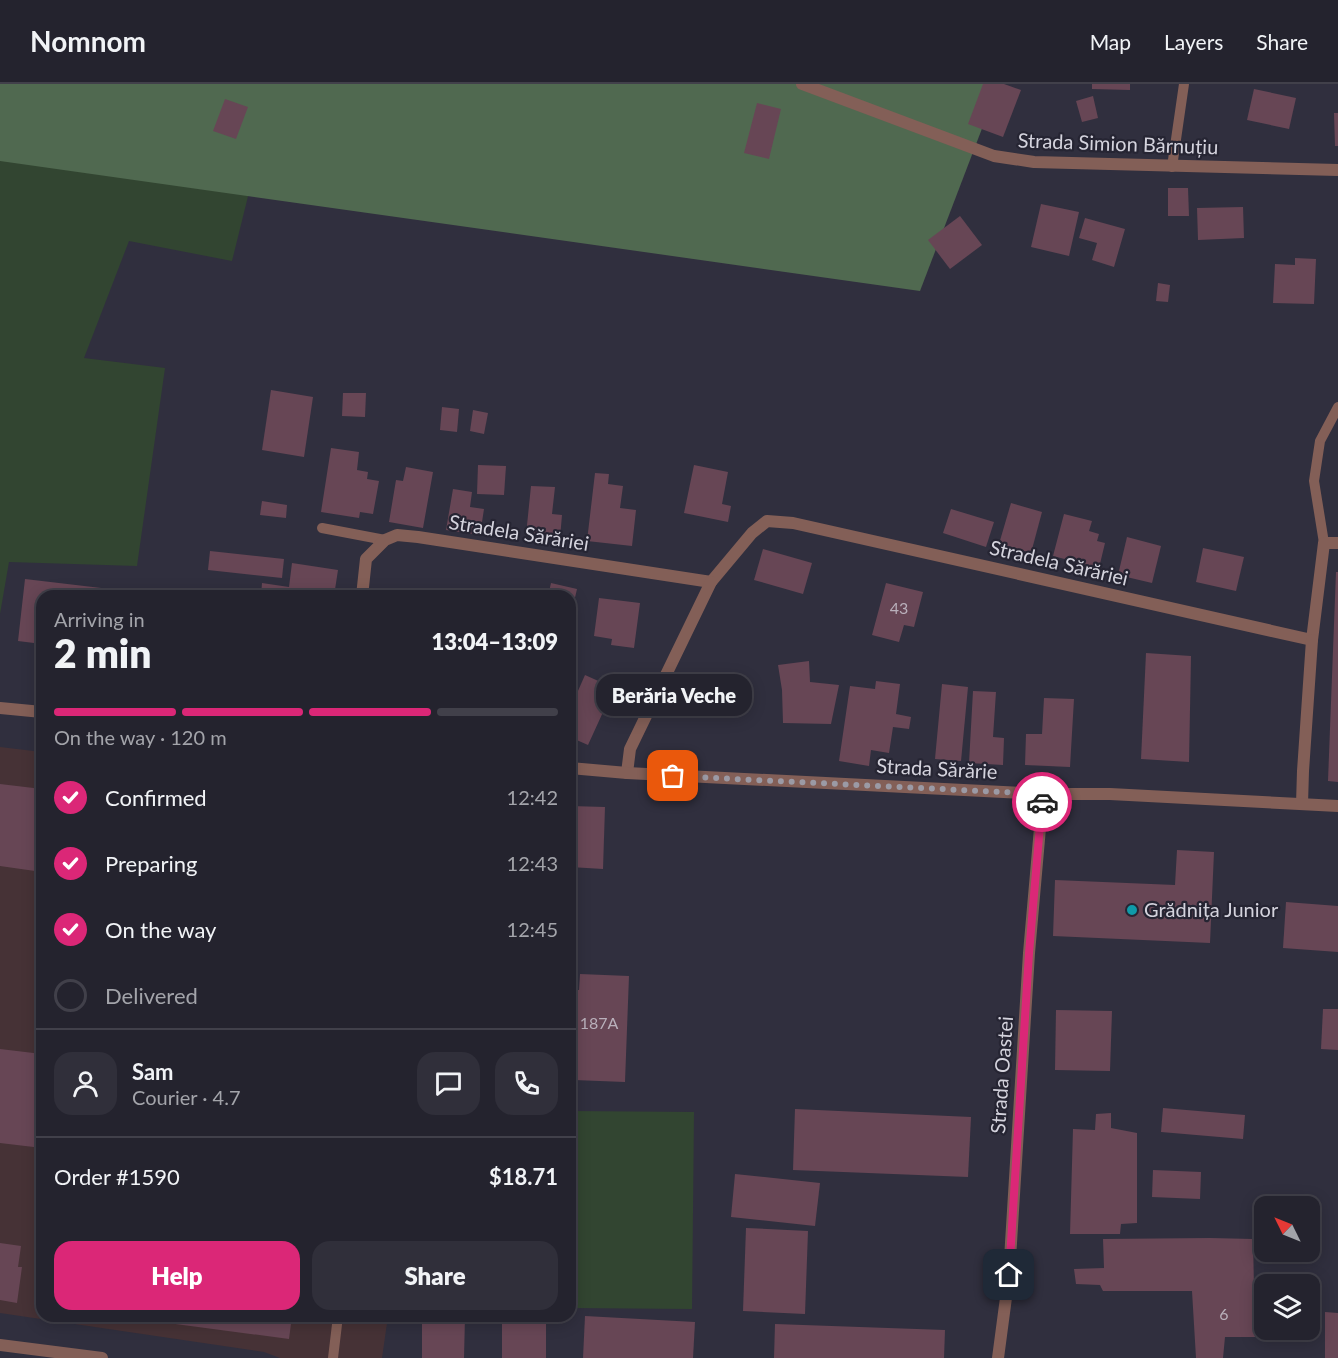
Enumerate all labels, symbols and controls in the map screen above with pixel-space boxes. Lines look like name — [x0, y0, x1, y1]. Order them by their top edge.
text: Nomnom — [30, 24, 146, 58]
text: Map — [1090, 29, 1131, 54]
text: Layers — [1164, 29, 1223, 54]
text: Share — [1256, 29, 1308, 54]
street label: Strada Simion Bărnuțiu — [1017, 128, 1219, 158]
street label: Stradela Sărăriei — [447, 509, 591, 555]
street label: Stradela Sărăriei — [988, 534, 1131, 590]
house number: 43 — [890, 598, 908, 617]
text: Arriving in — [54, 607, 145, 631]
text: 13:04–13:09 — [432, 628, 558, 655]
text: 2 min — [54, 630, 151, 676]
callout: Berăria Veche — [595, 674, 751, 716]
text: Berăria Veche — [612, 683, 736, 707]
text: On the way · 120 m — [54, 725, 227, 749]
pin — [647, 750, 698, 801]
street label: Strada Sărărie — [876, 753, 998, 783]
icon: bag — [656, 759, 689, 792]
courier — [1012, 772, 1072, 832]
icon: check — [54, 781, 87, 814]
text: Confirmed — [105, 784, 207, 811]
text: 12:42 — [507, 785, 558, 809]
icon: car — [1026, 786, 1059, 819]
icon: check — [54, 847, 87, 880]
text: Preparing — [105, 850, 197, 877]
text: 12:43 — [507, 851, 558, 875]
place label: Grădnița Junior — [1144, 897, 1279, 921]
marker: Grădnița Junior — [1125, 903, 1139, 917]
icon: check — [54, 913, 87, 946]
text: On the way — [105, 916, 216, 943]
text: 12:45 — [507, 917, 558, 941]
text: Delivered — [105, 982, 198, 1009]
house number: 187A — [580, 1013, 619, 1032]
street label: Strada Oastei — [985, 1015, 1017, 1134]
button: person — [54, 1052, 117, 1115]
button: chat — [417, 1052, 480, 1115]
button: phone — [495, 1052, 558, 1115]
text: Sam — [132, 1058, 174, 1085]
text: Courier · 4.7 — [132, 1085, 241, 1109]
text: Order #1590 — [54, 1163, 180, 1190]
text: $18.71 — [489, 1163, 558, 1190]
north arrow — [1254, 1196, 1320, 1262]
map controls — [1254, 1196, 1320, 1340]
button: Help — [54, 1241, 300, 1310]
button: Share — [312, 1241, 558, 1310]
pin — [983, 1249, 1034, 1300]
icon: home — [992, 1258, 1025, 1291]
button: layers — [1254, 1274, 1320, 1340]
house number: 6 — [1219, 1304, 1229, 1323]

